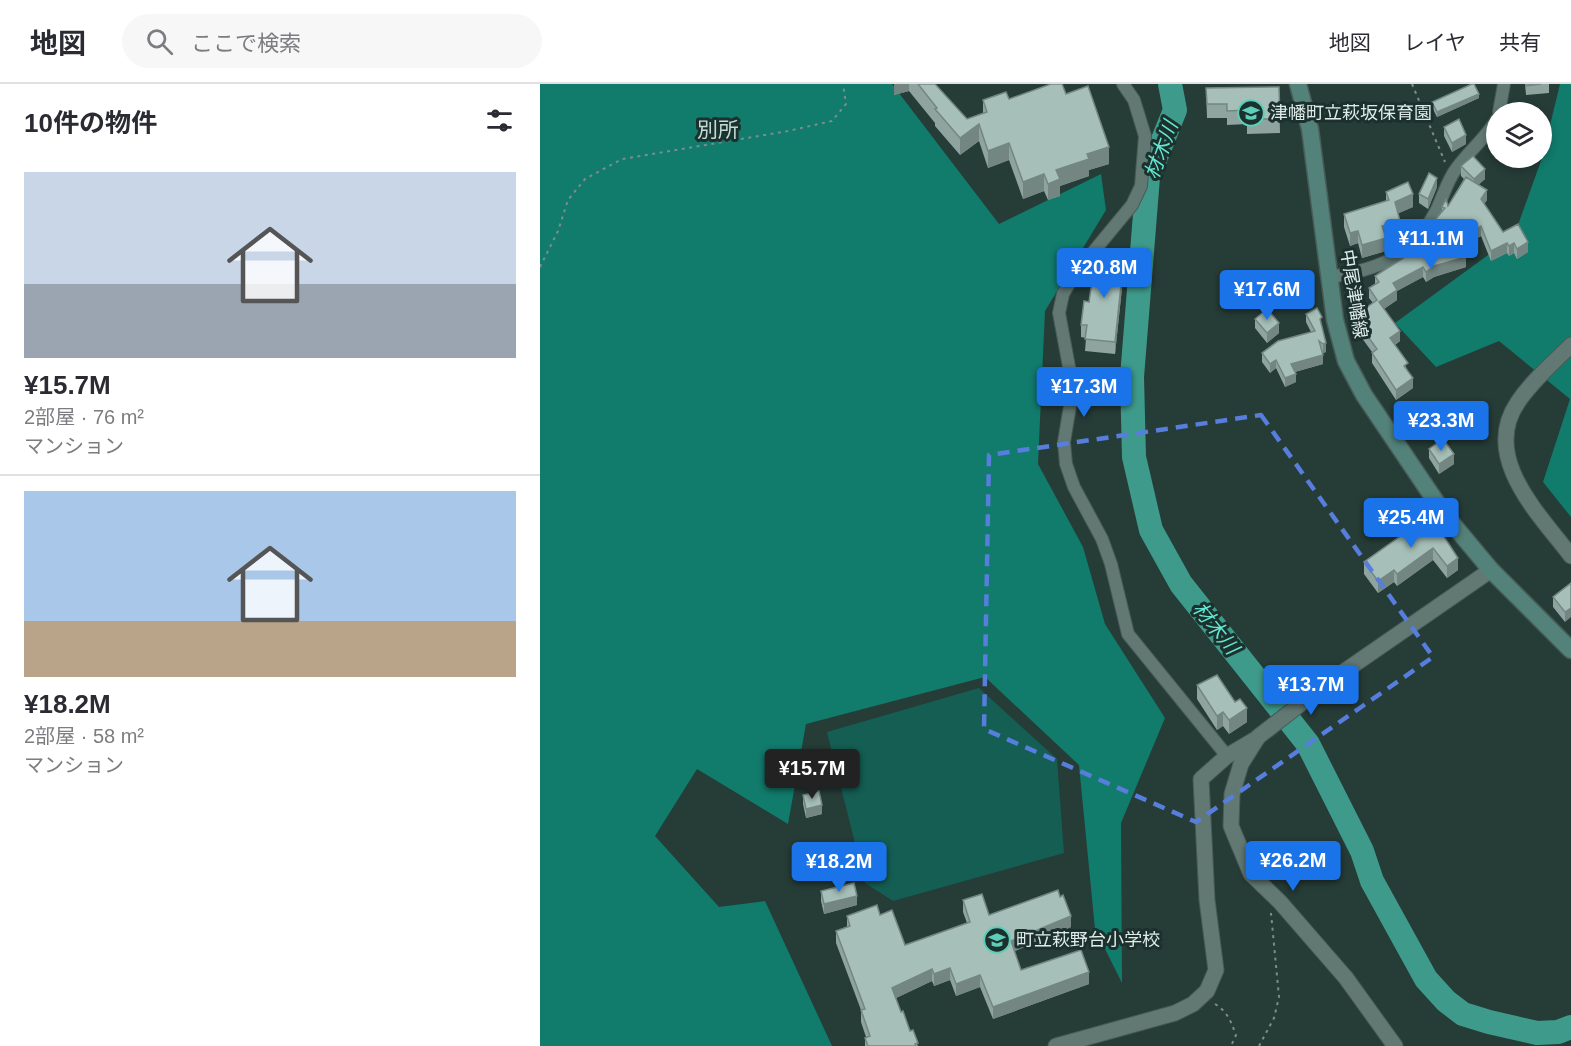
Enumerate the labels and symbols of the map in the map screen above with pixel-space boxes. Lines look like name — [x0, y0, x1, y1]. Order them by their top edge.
school or university icon: 津幡町立萩坂保育園 — [1236, 98, 1266, 128]
place label: 津幡町立萩坂保育園 — [1270, 103, 1432, 123]
water label: 材木川 — [1140, 116, 1182, 182]
district label: 別所 — [697, 118, 739, 141]
pin: ¥11.1M — [1382, 219, 1480, 270]
pin: ¥20.8M — [1055, 248, 1153, 299]
street label: 中尾津幡線 — [1337, 248, 1371, 340]
pin: ¥17.6M — [1218, 270, 1316, 321]
pin: ¥17.3M — [1035, 367, 1133, 418]
pin: ¥23.3M — [1392, 401, 1490, 452]
pin: ¥25.4M — [1362, 498, 1460, 549]
water label: 材木川 — [1189, 598, 1245, 660]
pin: ¥13.7M — [1262, 665, 1360, 716]
pin: ¥15.7M — [763, 749, 861, 800]
pin: ¥26.2M — [1244, 841, 1342, 892]
pin: ¥18.2M — [790, 842, 888, 893]
school or university icon: 町立萩野台小学校 — [982, 925, 1012, 955]
place label: 町立萩野台小学校 — [1016, 930, 1160, 950]

